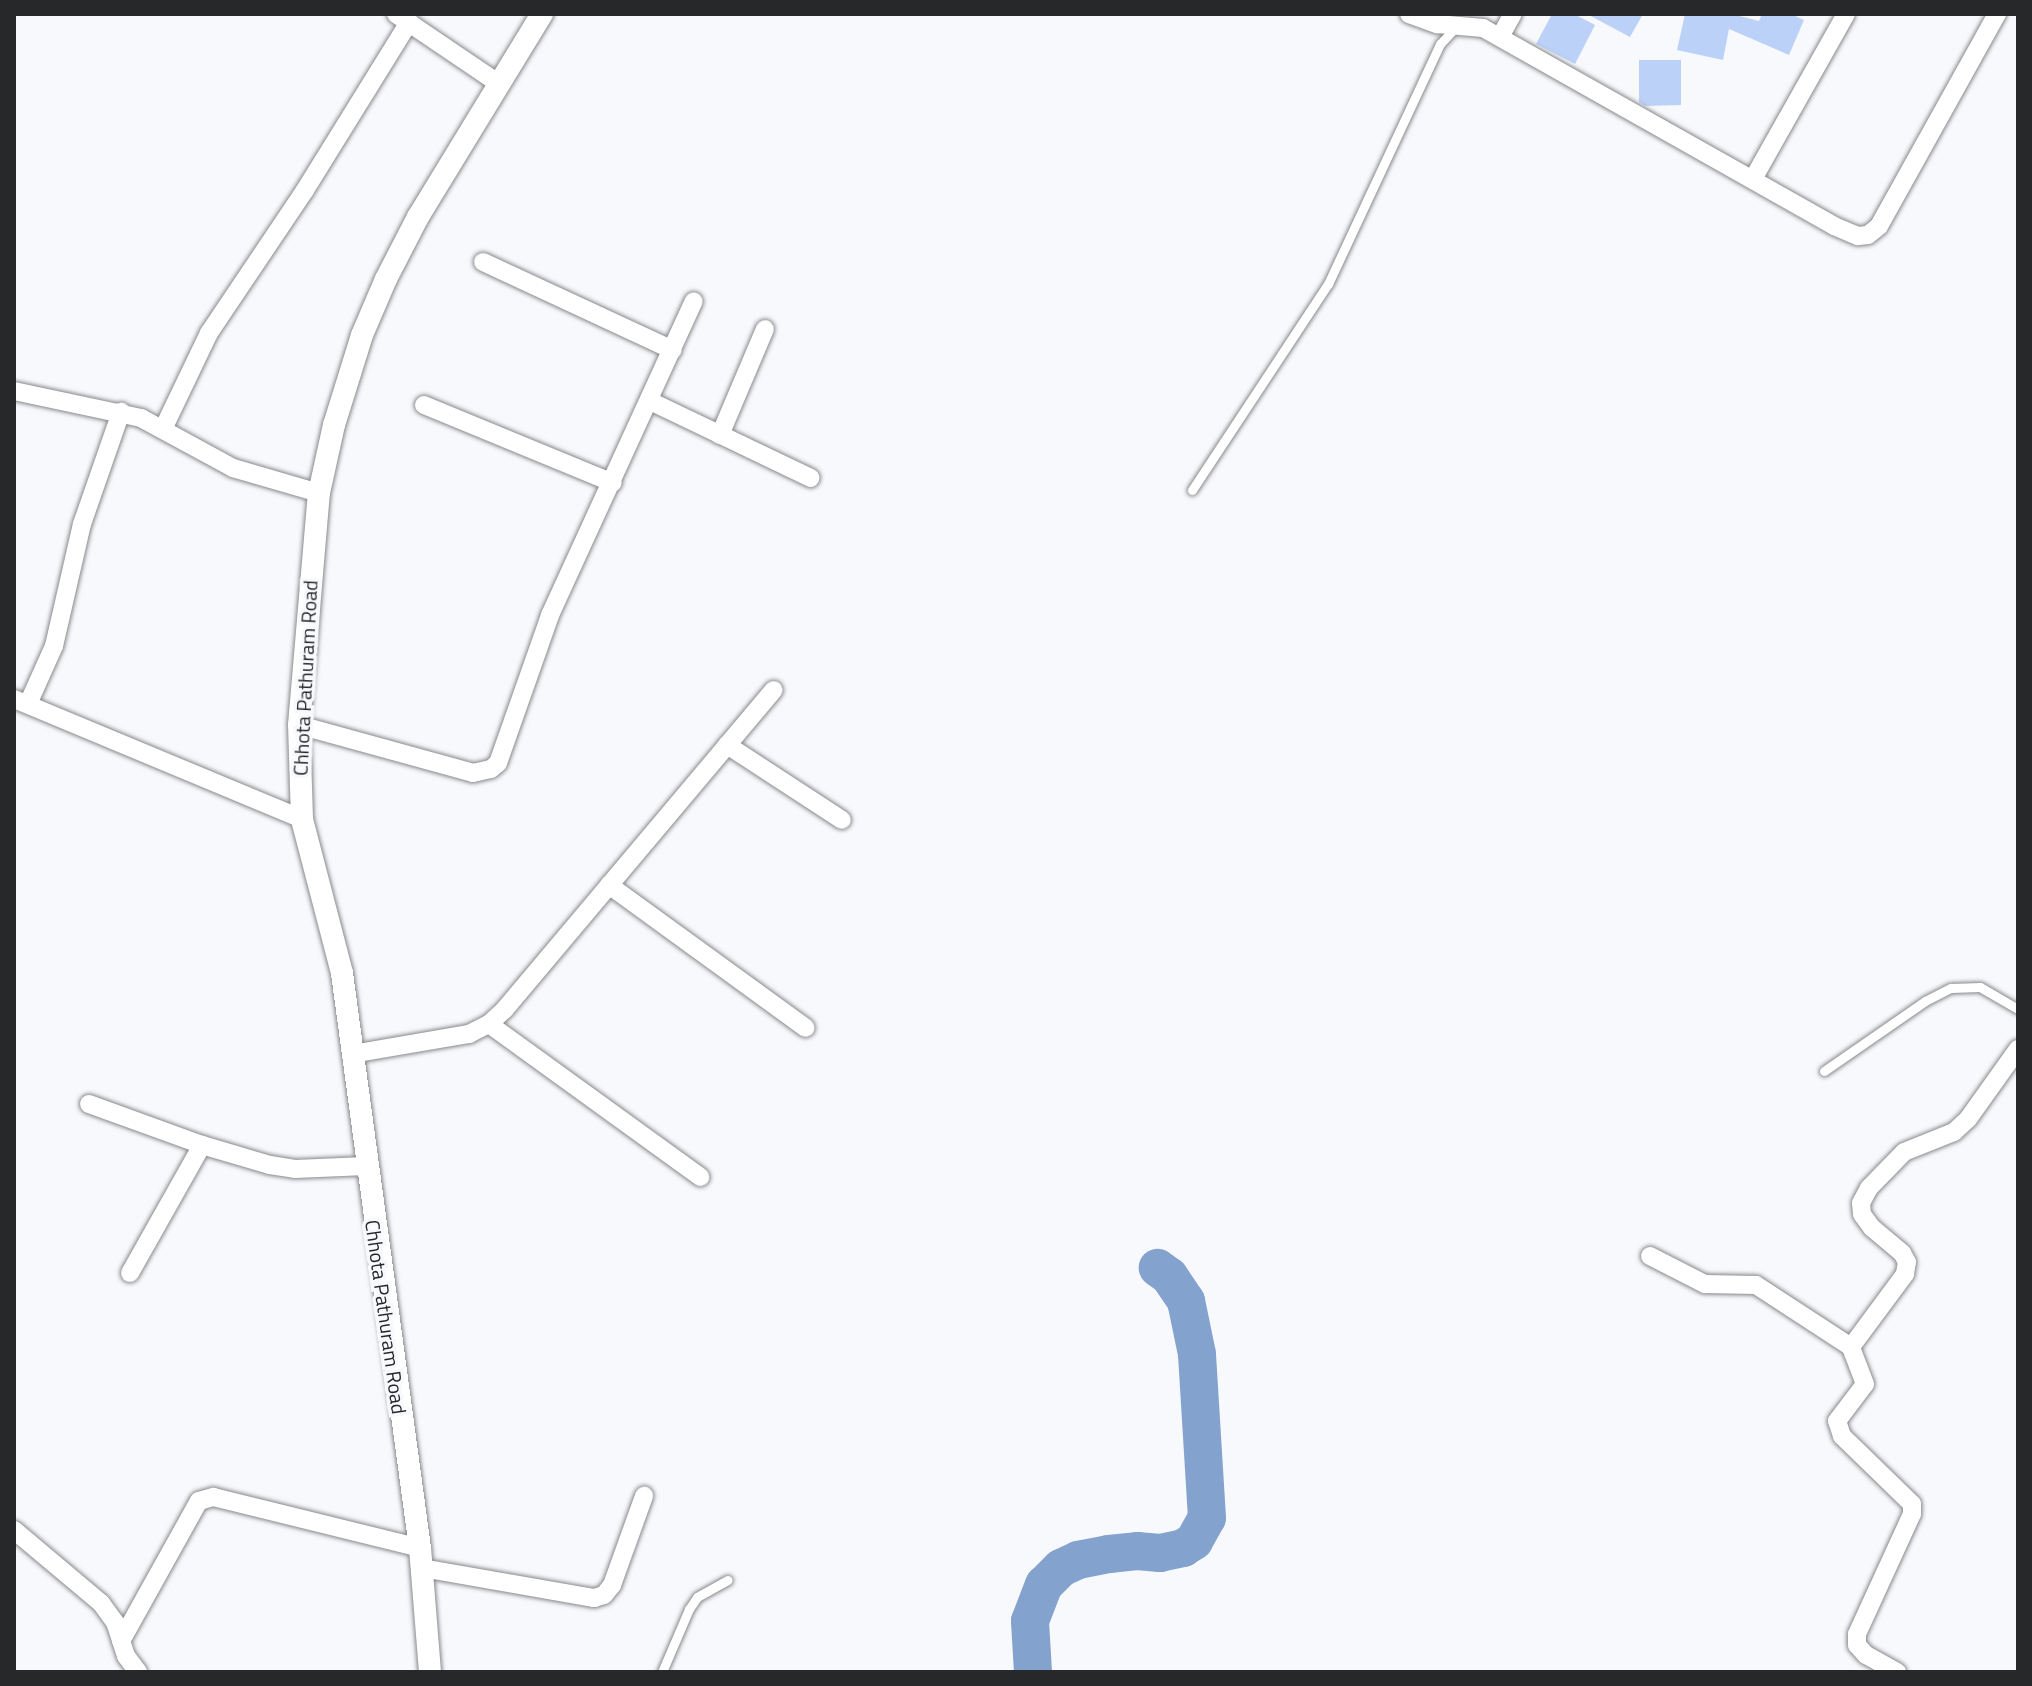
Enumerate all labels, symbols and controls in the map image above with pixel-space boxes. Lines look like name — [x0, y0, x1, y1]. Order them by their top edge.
street label: Chhota Pathuram Road — [288, 580, 322, 776]
street label: Chhota Pathuram Road — [360, 1218, 412, 1416]

